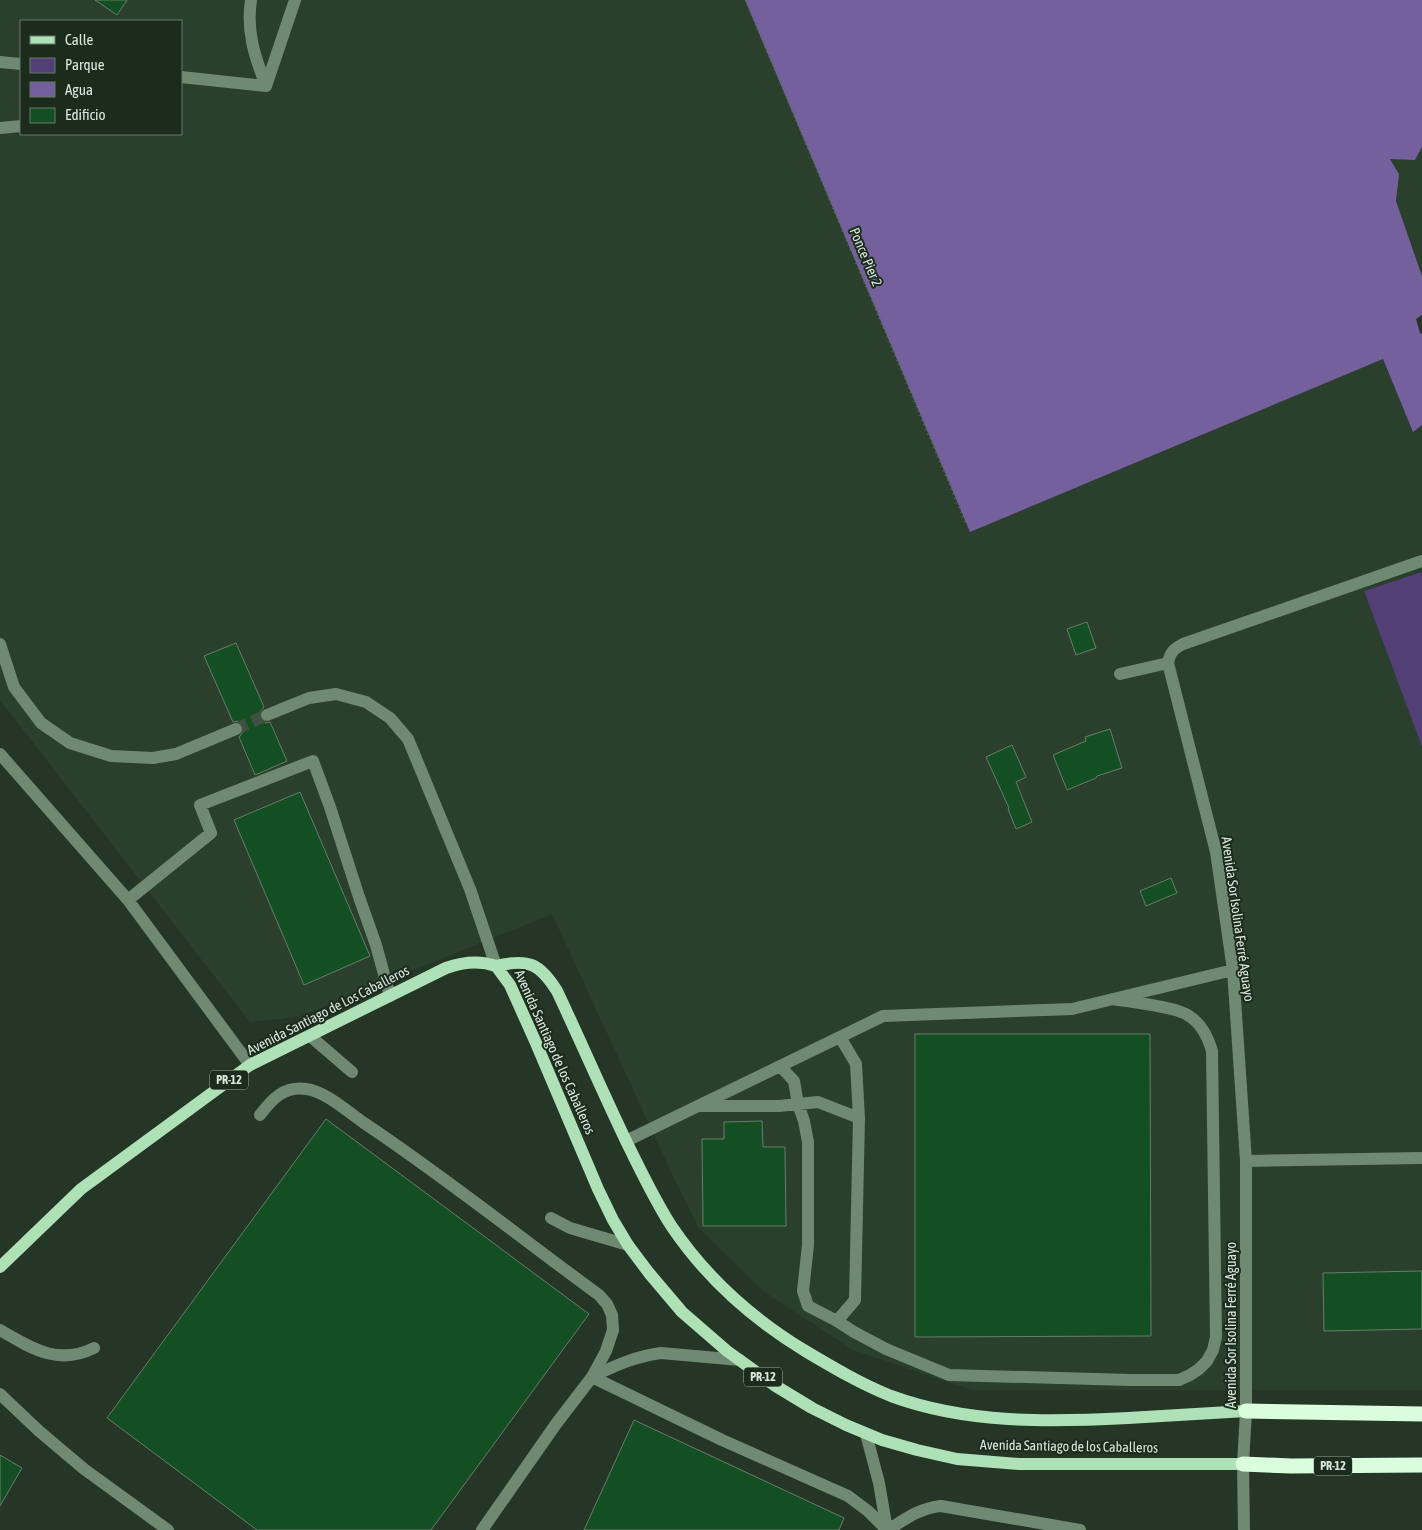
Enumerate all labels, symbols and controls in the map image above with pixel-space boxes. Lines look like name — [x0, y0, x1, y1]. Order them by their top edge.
legend — [20, 20, 182, 135]
text: Calle — [65, 31, 94, 48]
text: Parque — [65, 56, 105, 73]
text: Agua — [65, 81, 93, 98]
text: Edificio — [65, 106, 106, 123]
street label: Ponce Pier 2 — [846, 225, 886, 289]
street label: Avenida Sor Isolina Ferré Aguayo — [1219, 836, 1257, 1002]
street label: Avenida Santiago de Los Caballeros — [244, 962, 412, 1058]
street label: Avenida Santiago de los Caballeros — [511, 967, 599, 1137]
road number: PR-12 — [210, 1070, 248, 1090]
street label: Avenida Sor Isolina Ferré Aguayo — [1223, 1242, 1239, 1408]
road number: PR-12 — [744, 1368, 782, 1386]
street label: Avenida Santiago de los Caballeros — [980, 1436, 1158, 1456]
road number: PR-12 — [1314, 1456, 1352, 1475]

